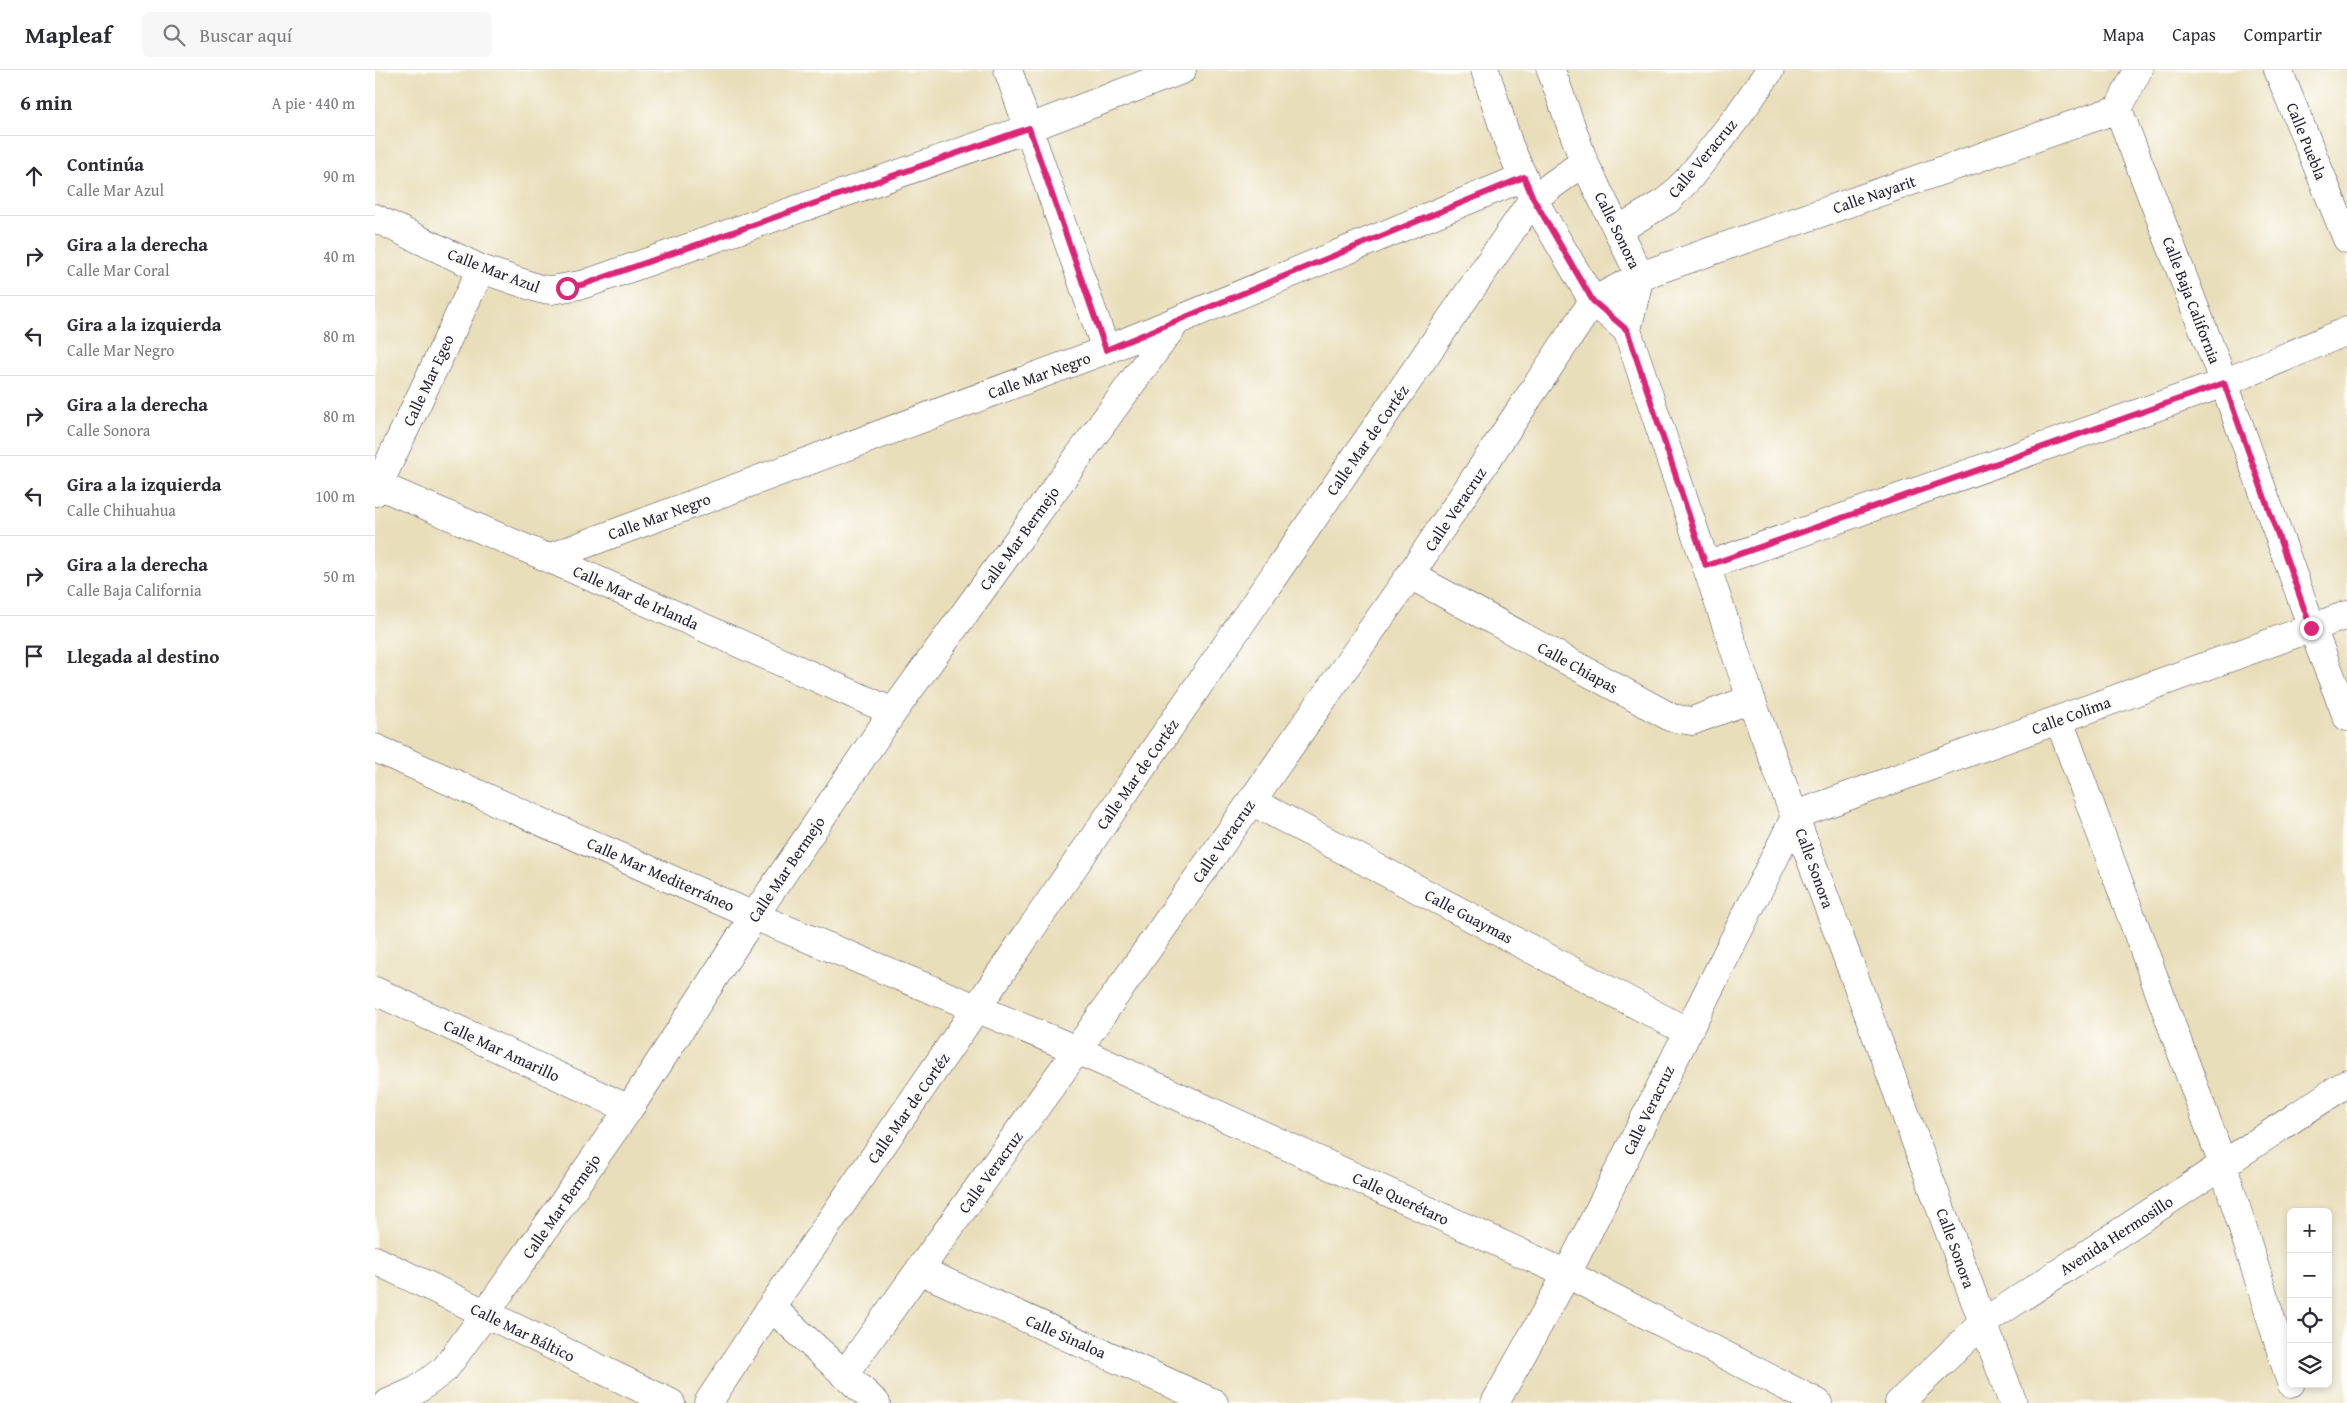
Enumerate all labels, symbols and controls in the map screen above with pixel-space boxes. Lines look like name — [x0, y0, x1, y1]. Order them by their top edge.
search box — [142, 12, 492, 57]
text: Mapleaf — [25, 17, 112, 52]
icon: search — [160, 21, 188, 49]
text: Buscar aquí — [200, 21, 292, 49]
text: Mapa — [2103, 21, 2144, 48]
text: Capas — [2172, 21, 2216, 48]
text: Compartir — [2244, 21, 2322, 48]
text: 6 min — [20, 87, 72, 118]
text: A pie · 440 m — [272, 91, 355, 115]
street label: Calle Puebla — [2281, 99, 2334, 184]
street label: Calle Veracruz — [1662, 113, 1742, 203]
text: Continúa — [67, 150, 144, 178]
icon: ahead — [20, 162, 48, 190]
text: 90 m — [323, 164, 355, 188]
street label: Calle Nayarit — [1829, 168, 1919, 219]
text: Calle Mar Azul — [67, 178, 164, 202]
street label: Calle Sonora — [1589, 187, 1647, 273]
text: Gira a la derecha — [67, 230, 208, 258]
street label: Calle Baja California — [2157, 233, 2227, 367]
street label: Calle Mar Azul — [444, 241, 544, 299]
icon: right — [20, 242, 48, 270]
text: 40 m — [323, 244, 355, 268]
text: Calle Mar Coral — [67, 258, 169, 282]
route start — [556, 277, 579, 300]
text: Gira a la izquierda — [67, 310, 222, 338]
icon: left — [20, 322, 48, 350]
text: 80 m — [323, 324, 355, 348]
street label: Calle Mar Egeo — [396, 330, 460, 430]
text: Calle Mar Negro — [67, 338, 175, 362]
street label: Calle Mar Negro — [984, 345, 1094, 405]
street label: Calle Mar de Cortéz — [1320, 380, 1414, 500]
text: Gira a la derecha — [67, 390, 208, 418]
icon: right — [20, 402, 48, 430]
text: 80 m — [323, 404, 355, 428]
text: Calle Sonora — [67, 418, 150, 442]
street label: Calle Veracruz — [1418, 462, 1492, 556]
text: Gira a la izquierda — [67, 470, 222, 498]
street label: Calle Mar Bermejo — [973, 481, 1065, 595]
icon: left — [20, 482, 48, 510]
text: 100 m — [315, 484, 355, 508]
street label: Calle Mar Negro — [604, 486, 714, 546]
text: Calle Chihuahua — [67, 498, 176, 522]
text: Gira a la derecha — [67, 550, 208, 578]
street label: Calle Mar de Irlanda — [569, 559, 703, 636]
icon: right — [20, 562, 48, 590]
text: 50 m — [323, 564, 355, 588]
text: Calle Baja California — [67, 578, 201, 602]
route end — [2300, 617, 2323, 640]
street label: Calle Chiapas — [1533, 635, 1623, 699]
icon: arrive — [20, 642, 48, 670]
text: Llegada al destino — [67, 642, 219, 670]
street label: Calle Colima — [2028, 689, 2114, 740]
street label: Calle Mar de Cortéz — [1090, 714, 1184, 834]
street label: Calle Veracruz — [1185, 795, 1261, 887]
street label: Calle Mar Bermejo — [742, 811, 830, 927]
street label: Calle Sonora — [1789, 825, 1841, 912]
street label: Calle Mar Mediterráneo — [583, 831, 739, 917]
street label: Calle Guaymas — [1421, 883, 1517, 949]
street label: Calle Mar Amarillo — [440, 1013, 564, 1087]
street label: Calle Mar de Cortéz — [861, 1048, 955, 1168]
street label: Calle Veracruz — [1616, 1061, 1680, 1159]
street label: Calle Veracruz — [952, 1126, 1028, 1218]
street label: Calle Mar Bermejo — [516, 1149, 606, 1263]
street label: Calle Querétaro — [1349, 1165, 1453, 1231]
street label: Avenida Hermosillo — [2055, 1189, 2177, 1281]
street label: Calle Sonora — [1930, 1205, 1982, 1292]
map controls — [2287, 1208, 2332, 1388]
button: + — [2287, 1208, 2332, 1253]
button: − — [2287, 1253, 2332, 1298]
street label: Calle Mar Báltico — [467, 1296, 579, 1368]
button: locate — [2287, 1298, 2332, 1343]
street label: Calle Sinaloa — [1022, 1308, 1110, 1364]
button: layers — [2287, 1343, 2332, 1388]

